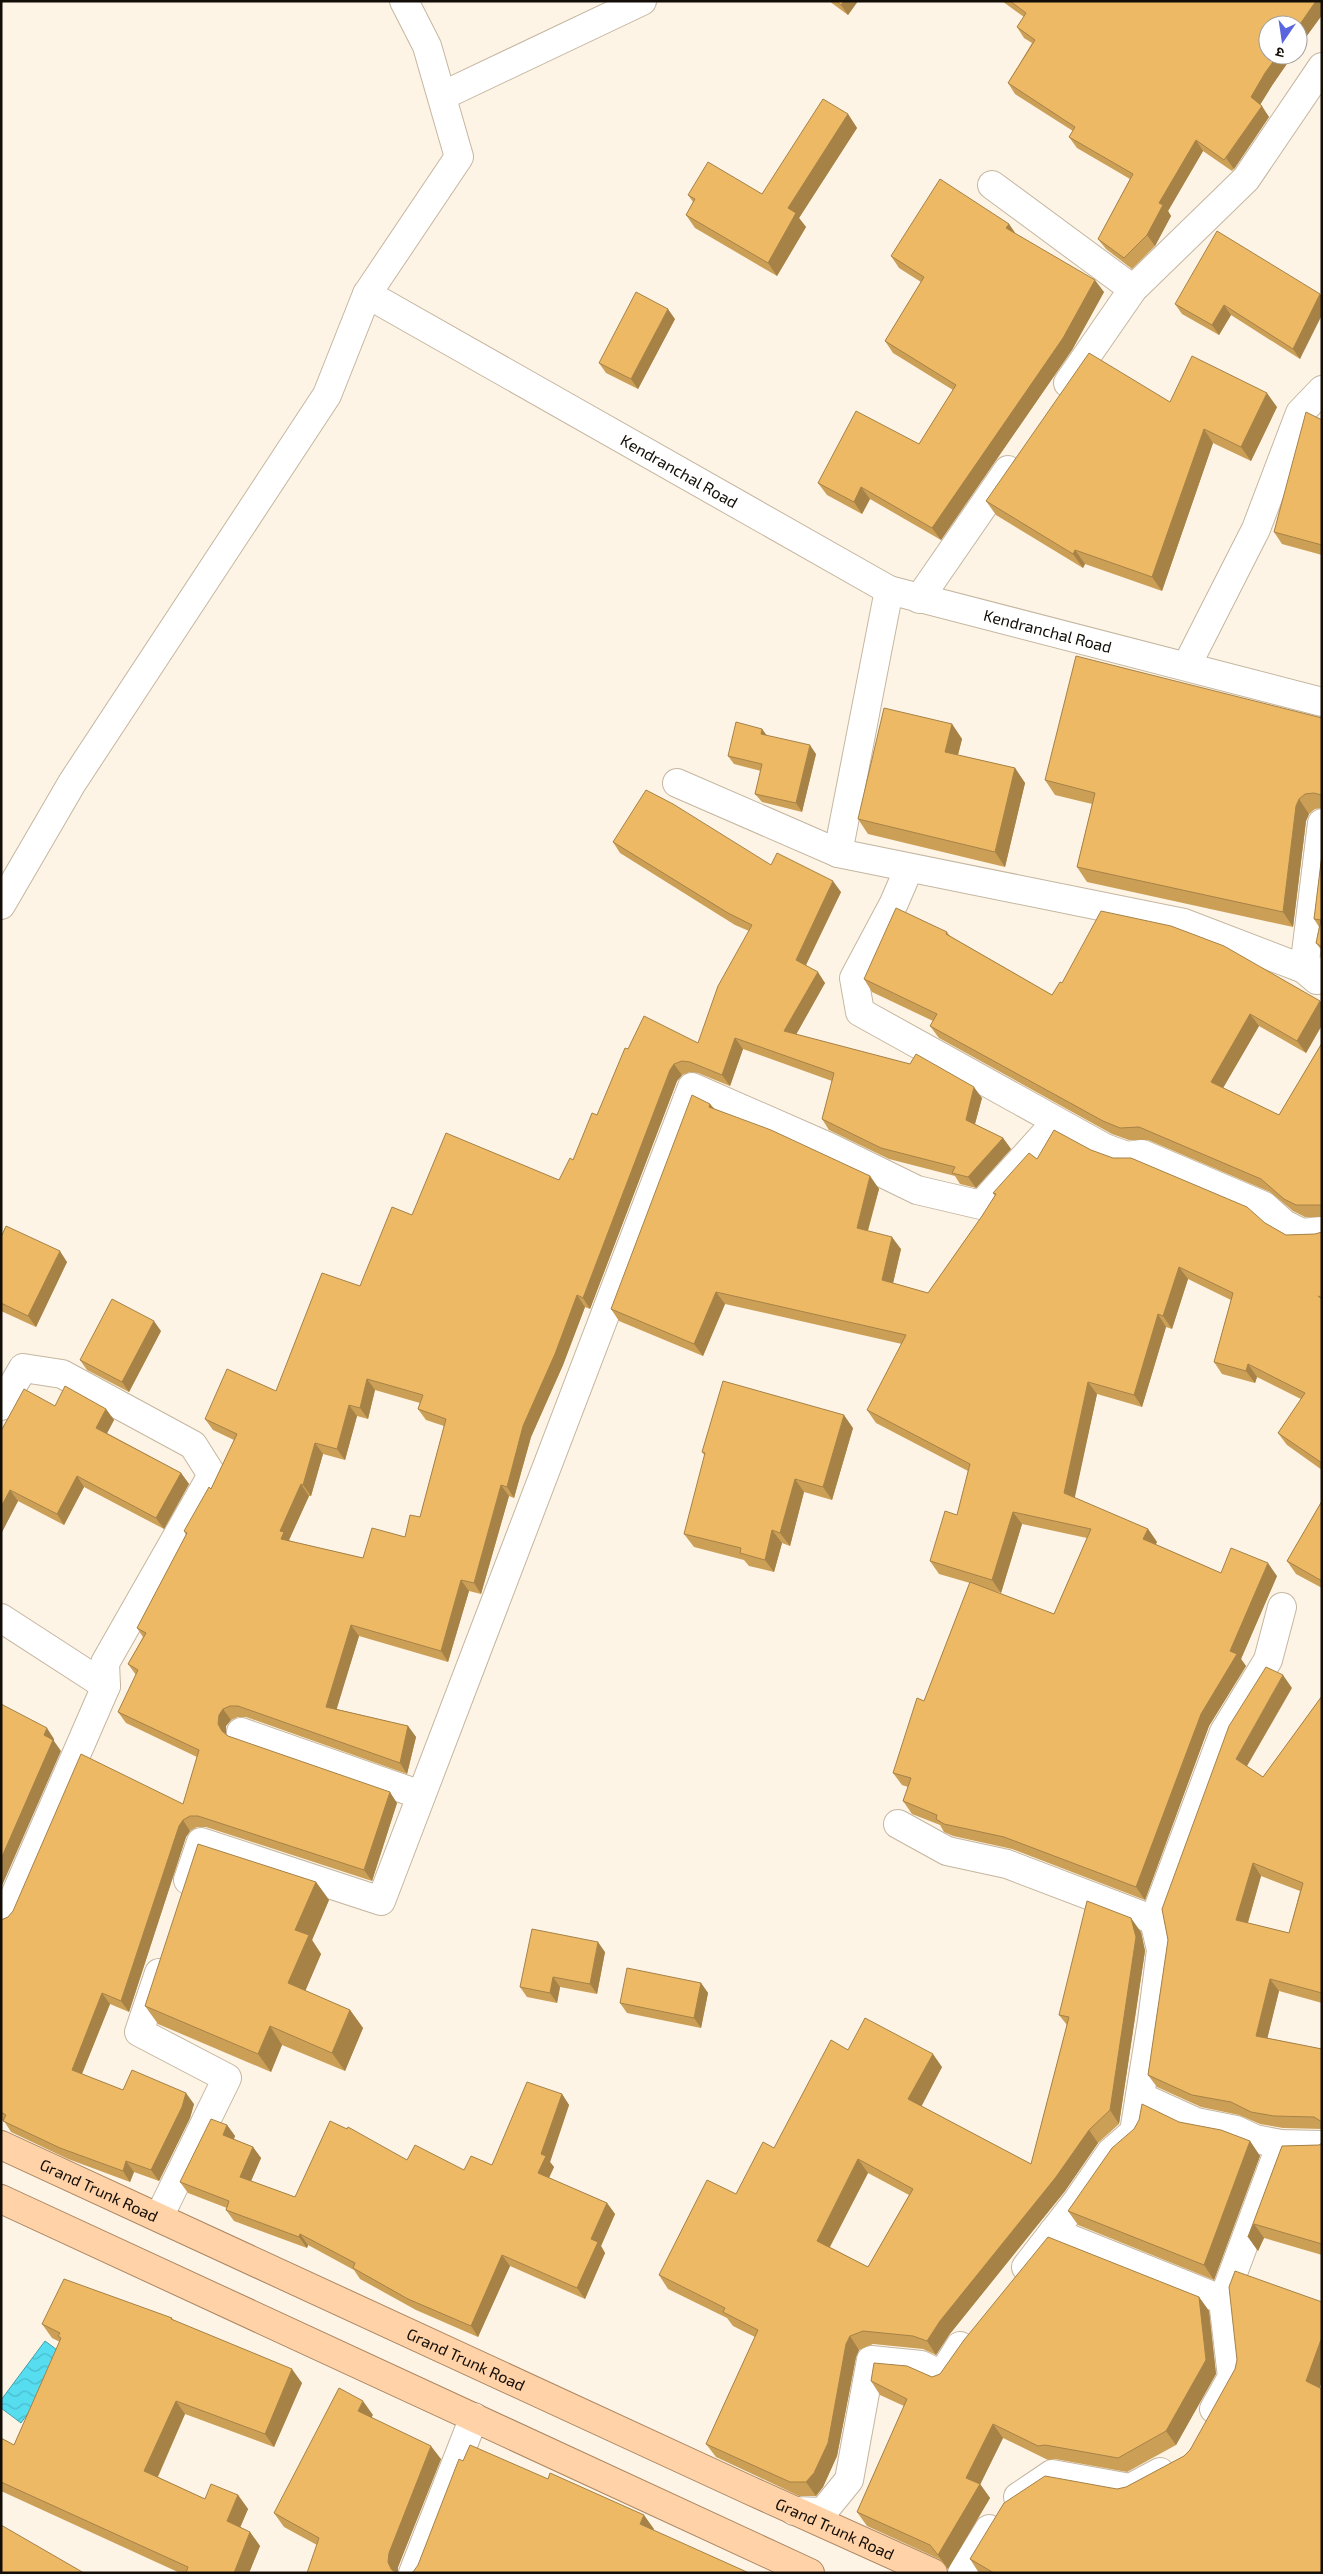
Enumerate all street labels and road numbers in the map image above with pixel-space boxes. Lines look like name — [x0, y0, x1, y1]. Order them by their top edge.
street label: Kendranchal Road — [618, 430, 741, 511]
street label: Kendranchal Road — [982, 605, 1114, 656]
street label: Grand Trunk Road — [37, 2154, 161, 2225]
street label: Grand Trunk Road — [404, 2324, 528, 2394]
street label: Grand Trunk Road — [773, 2493, 897, 2563]

